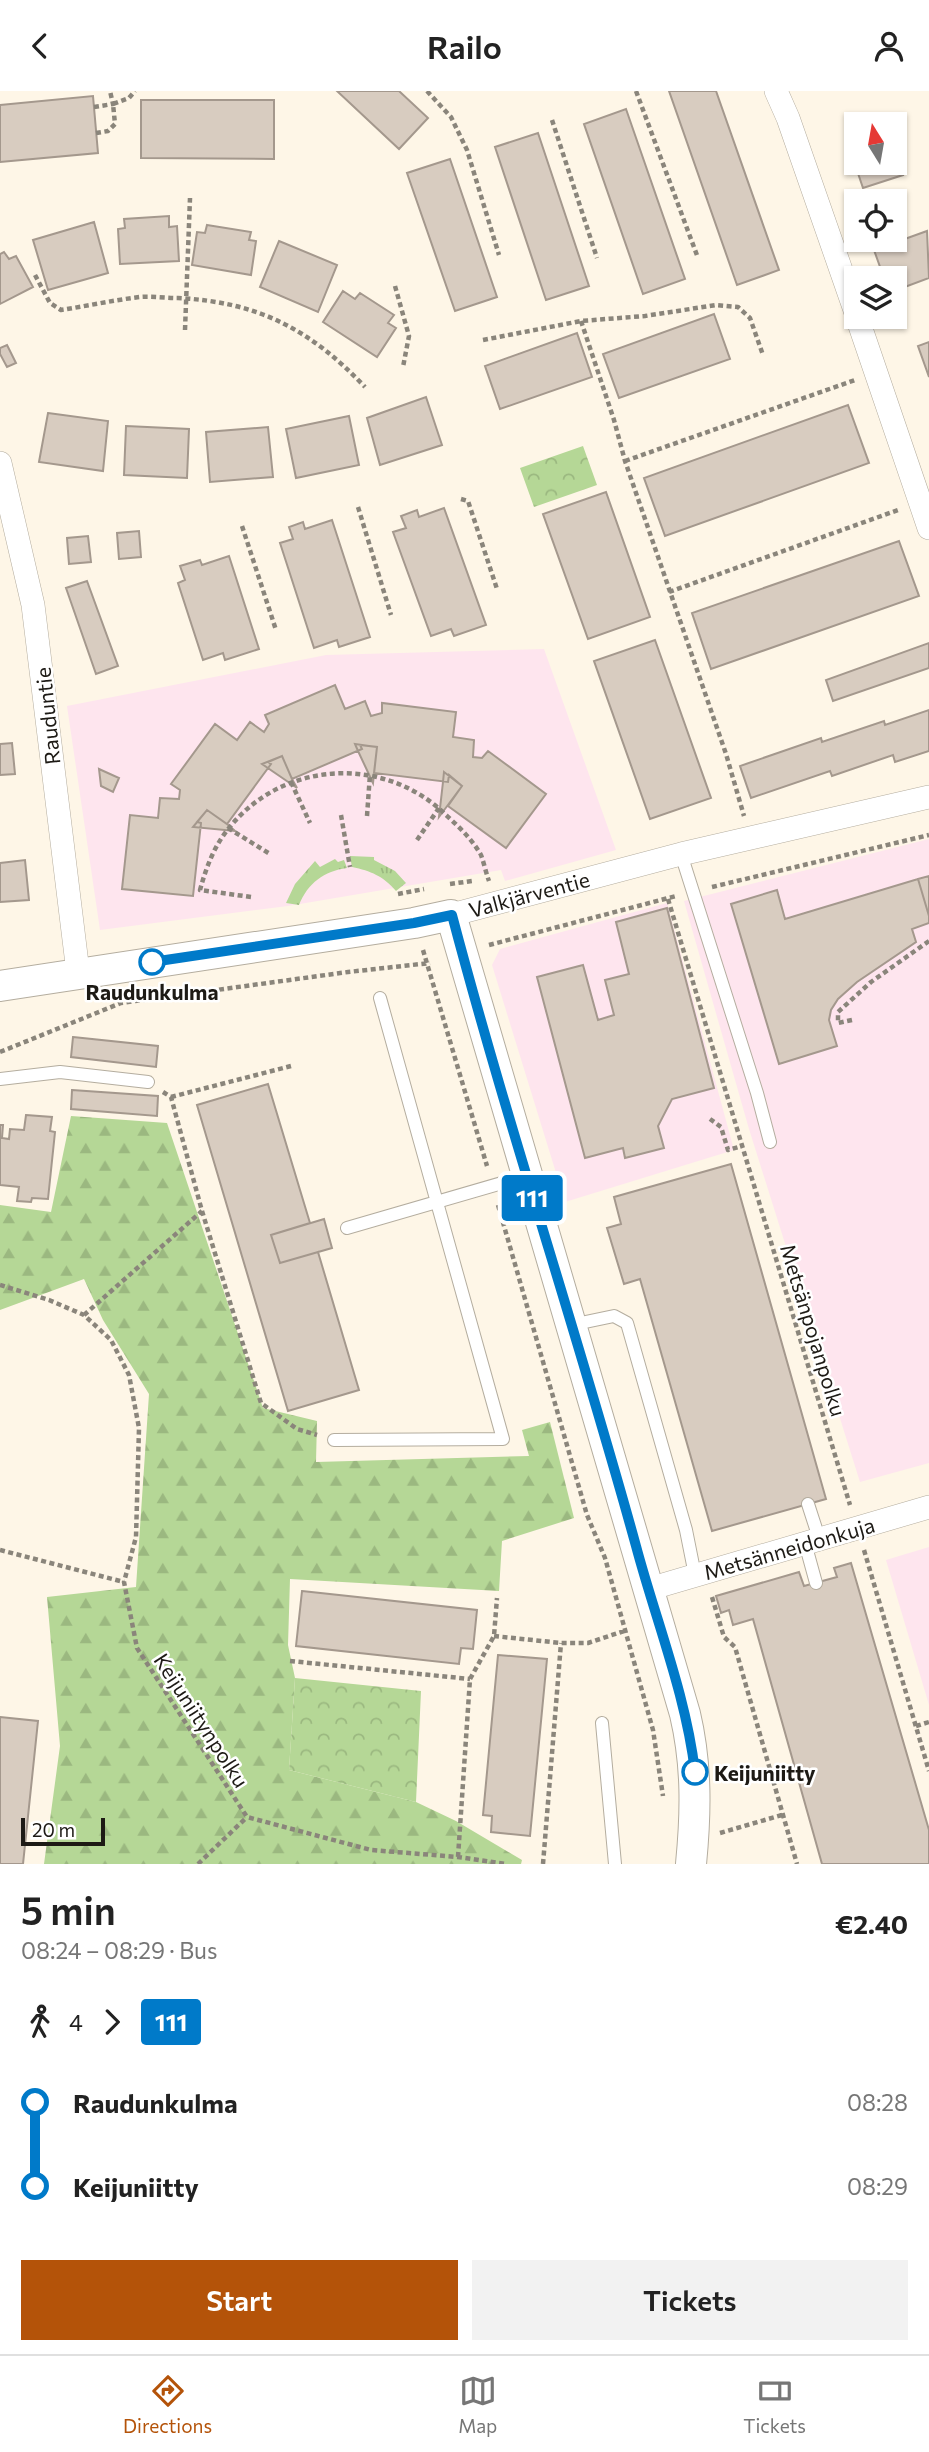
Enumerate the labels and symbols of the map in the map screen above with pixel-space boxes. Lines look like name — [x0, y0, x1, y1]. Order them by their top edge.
north arrow — [844, 112, 906, 175]
street label: Rauduntie — [29, 666, 65, 766]
street label: Valkjärventie — [466, 866, 592, 922]
marker: Raudunkulma — [139, 949, 165, 975]
place label: Raudunkulma — [86, 979, 219, 1004]
line badge: 111 — [492, 1175, 572, 1221]
street label: Metsänpojanpolku — [776, 1241, 852, 1419]
street label: Metsänneidonkuja — [701, 1512, 877, 1584]
street label: Keijuniitynpolku — [149, 1648, 255, 1792]
marker: Keijuniitty — [682, 1759, 708, 1785]
place label: Keijuniitty — [714, 1760, 816, 1785]
scale bar — [21, 1815, 105, 1847]

